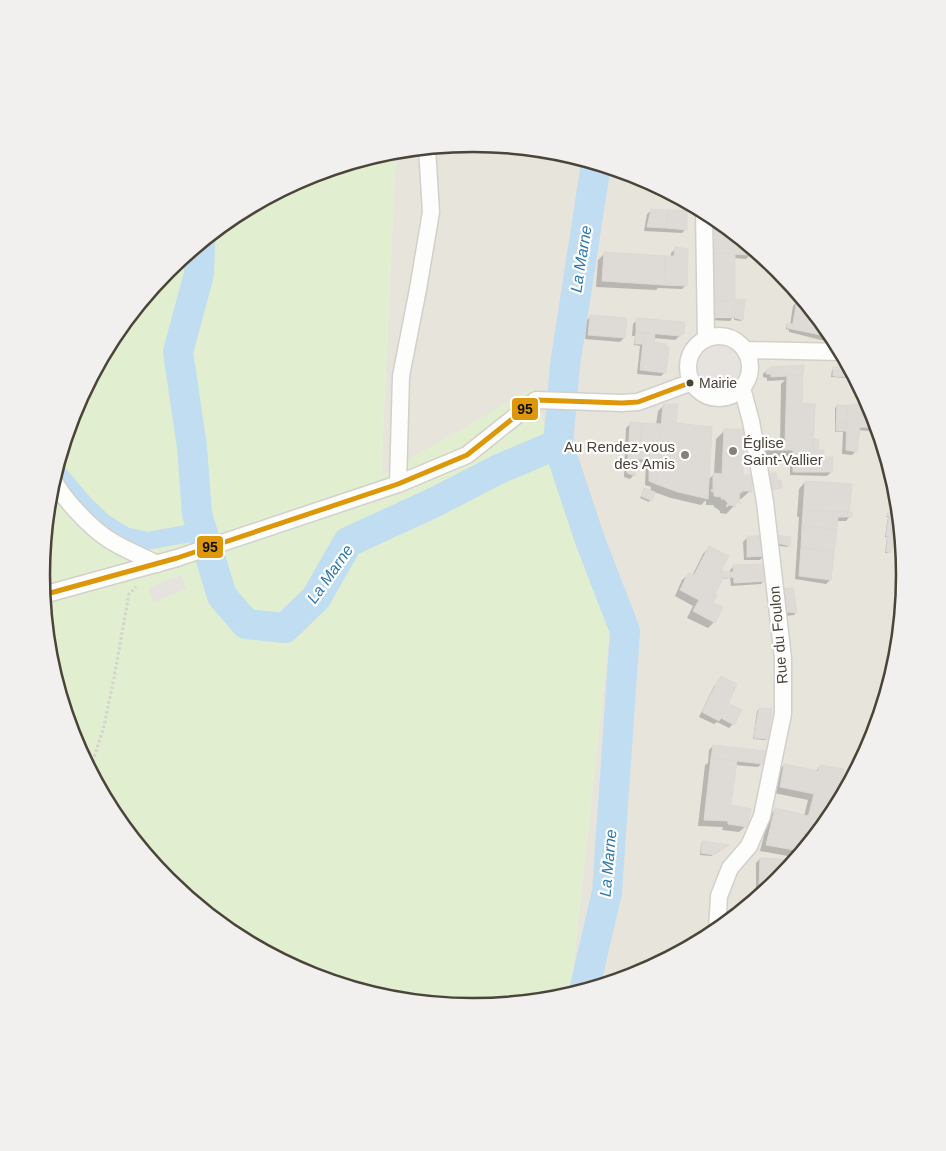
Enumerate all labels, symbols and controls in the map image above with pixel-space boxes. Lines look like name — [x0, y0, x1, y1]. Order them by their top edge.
water label: La Marne — [567, 224, 595, 294]
place label: Mairie — [699, 375, 737, 391]
marker: Mairie — [685, 378, 695, 388]
line badge: 95 — [511, 397, 539, 421]
text: 95 — [517, 401, 533, 417]
place label: Église Saint-Vallier — [743, 434, 823, 468]
place label: Au Rendez-vous des Amis — [564, 438, 675, 472]
marker: Église Saint-Vallier — [727, 445, 739, 457]
marker: Au Rendez-vous des Amis — [679, 449, 691, 461]
line badge: 95 — [196, 535, 224, 559]
text: 95 — [202, 539, 218, 555]
water label: La Marne — [304, 541, 356, 607]
street label: Rue du Foulon — [765, 585, 791, 685]
water label: La Marne — [597, 828, 619, 897]

